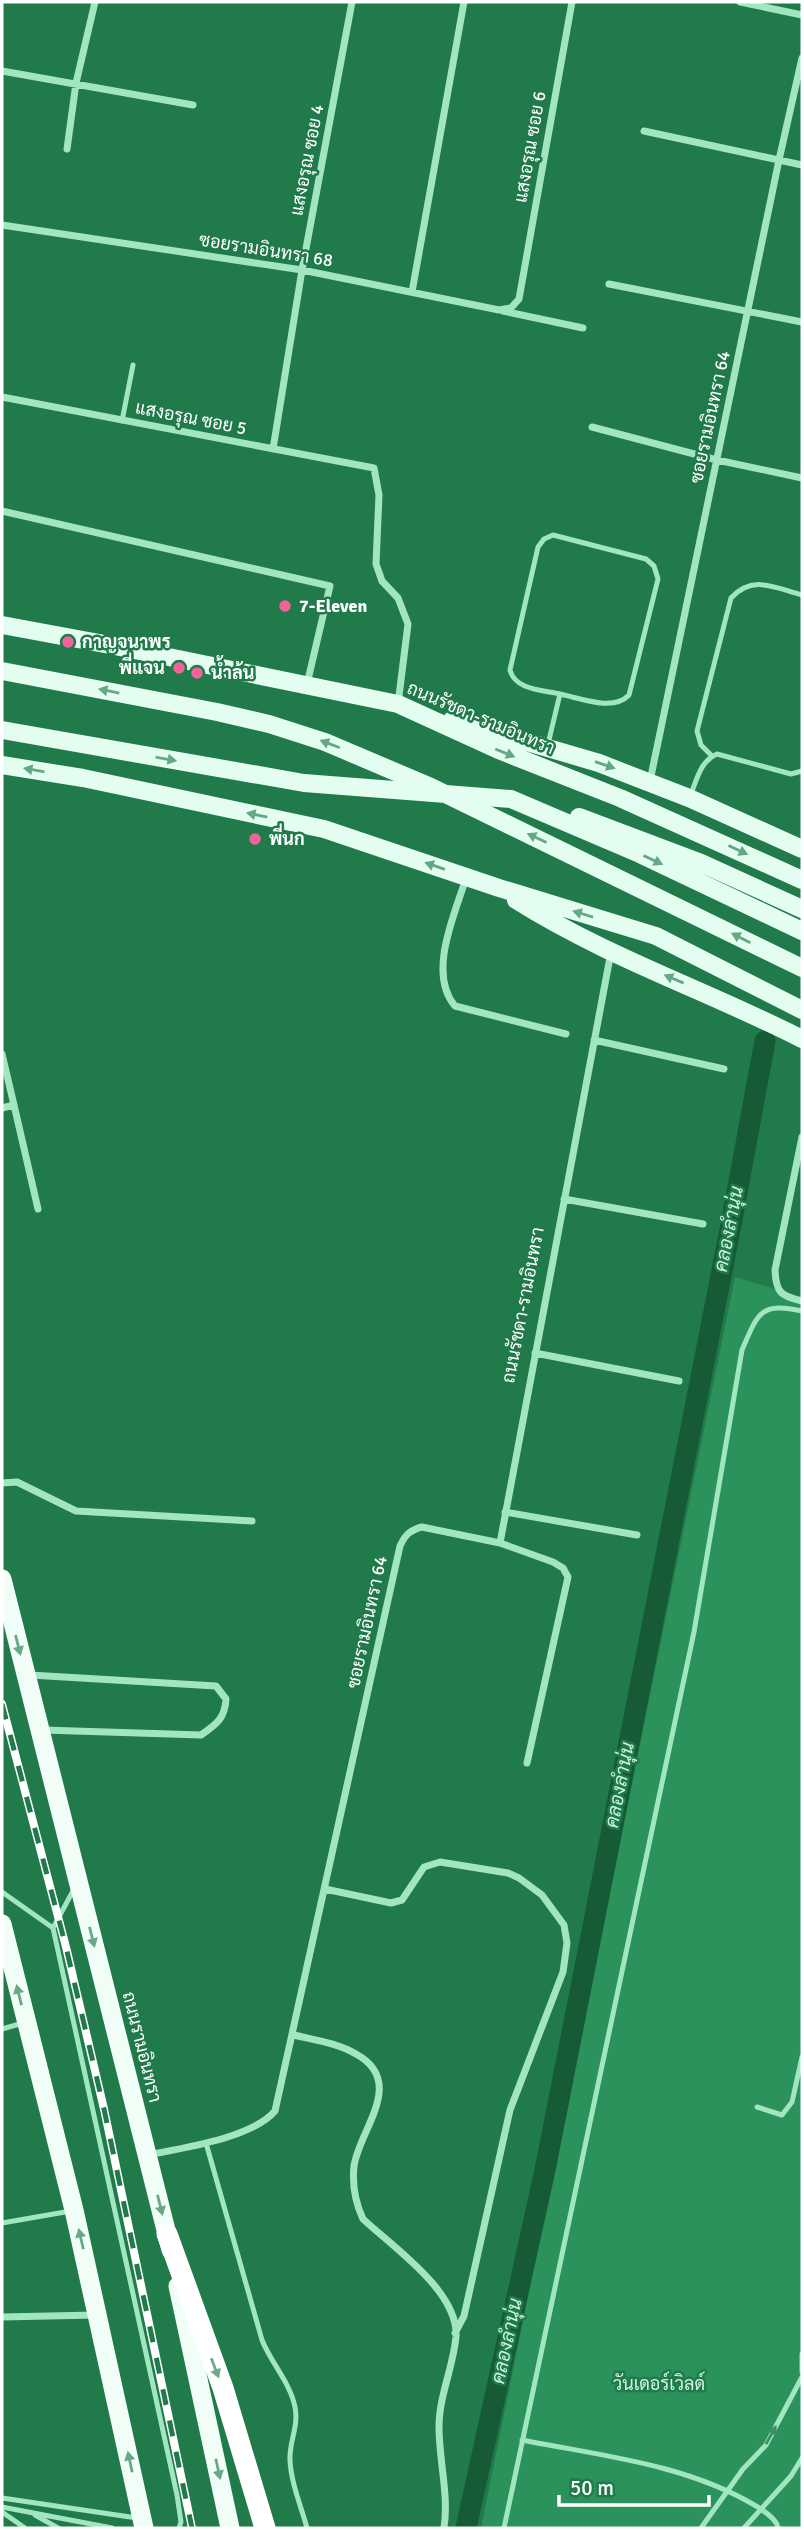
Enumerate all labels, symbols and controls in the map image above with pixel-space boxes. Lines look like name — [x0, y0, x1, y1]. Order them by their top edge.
street label: แสงอรุณ ซอย 6 — [509, 90, 552, 205]
street label: แสงอรุณ ซอย 4 — [285, 102, 330, 218]
street label: ซอยรามอินทรา 68 — [198, 229, 334, 271]
street label: ซอยรามอินทรา 64 — [685, 348, 735, 485]
street label: แสงอรุณ ซอย 5 — [133, 396, 248, 441]
place label: 7-Eleven — [299, 595, 367, 617]
marker: 7-Eleven — [277, 598, 293, 614]
place label: กาญจนาพร — [82, 631, 171, 653]
marker: กาญจนาพร — [60, 634, 76, 650]
place label: พี่แจน — [119, 652, 165, 679]
place label: น้ำล้น — [211, 655, 254, 684]
marker: พี่แจน — [171, 660, 187, 676]
marker: น้ำล้น — [189, 665, 205, 681]
street label: ถนนรัชดา-รามอินทรา — [404, 677, 558, 759]
one-way arrow — [98, 686, 120, 697]
one-way arrow — [319, 739, 340, 750]
one-way arrow — [495, 747, 516, 758]
one-way arrow — [155, 754, 177, 765]
one-way arrow — [594, 760, 615, 771]
one-way arrow — [23, 764, 45, 775]
one-way arrow — [246, 809, 268, 820]
place label: พี่นก — [269, 823, 305, 850]
marker: พี่นก — [247, 831, 263, 847]
one-way arrow — [527, 833, 547, 844]
one-way arrow — [728, 844, 748, 856]
one-way arrow — [643, 855, 664, 866]
one-way arrow — [424, 860, 445, 871]
one-way arrow — [572, 908, 593, 919]
one-way arrow — [731, 932, 751, 943]
one-way arrow — [664, 973, 684, 985]
water label: คลองลำนุ่น — [709, 1184, 749, 1274]
street label: ถนนรัชดา-รามอินทรา — [497, 1225, 549, 1385]
street label: ซอยรามอินทรา 64 — [342, 1553, 392, 1690]
one-way arrow — [13, 1634, 24, 1656]
water label: คลองลำนุ่น — [600, 1740, 640, 1830]
one-way arrow — [87, 1926, 98, 1948]
one-way arrow — [13, 1984, 24, 2006]
street label: ถนนรามอินทรา — [118, 1989, 166, 2105]
one-way arrow — [155, 2194, 166, 2216]
one-way arrow — [75, 2228, 86, 2250]
water label: คลองลำนุ่น — [486, 2296, 528, 2386]
one-way arrow — [210, 2357, 221, 2378]
park label: วันเดอร์เวิลด์ — [613, 2371, 705, 2395]
one-way arrow — [766, 2425, 777, 2445]
one-way arrow — [124, 2451, 135, 2473]
one-way arrow — [212, 2458, 223, 2480]
scale bar — [559, 2464, 710, 2508]
text: 50 m — [570, 2475, 614, 2501]

